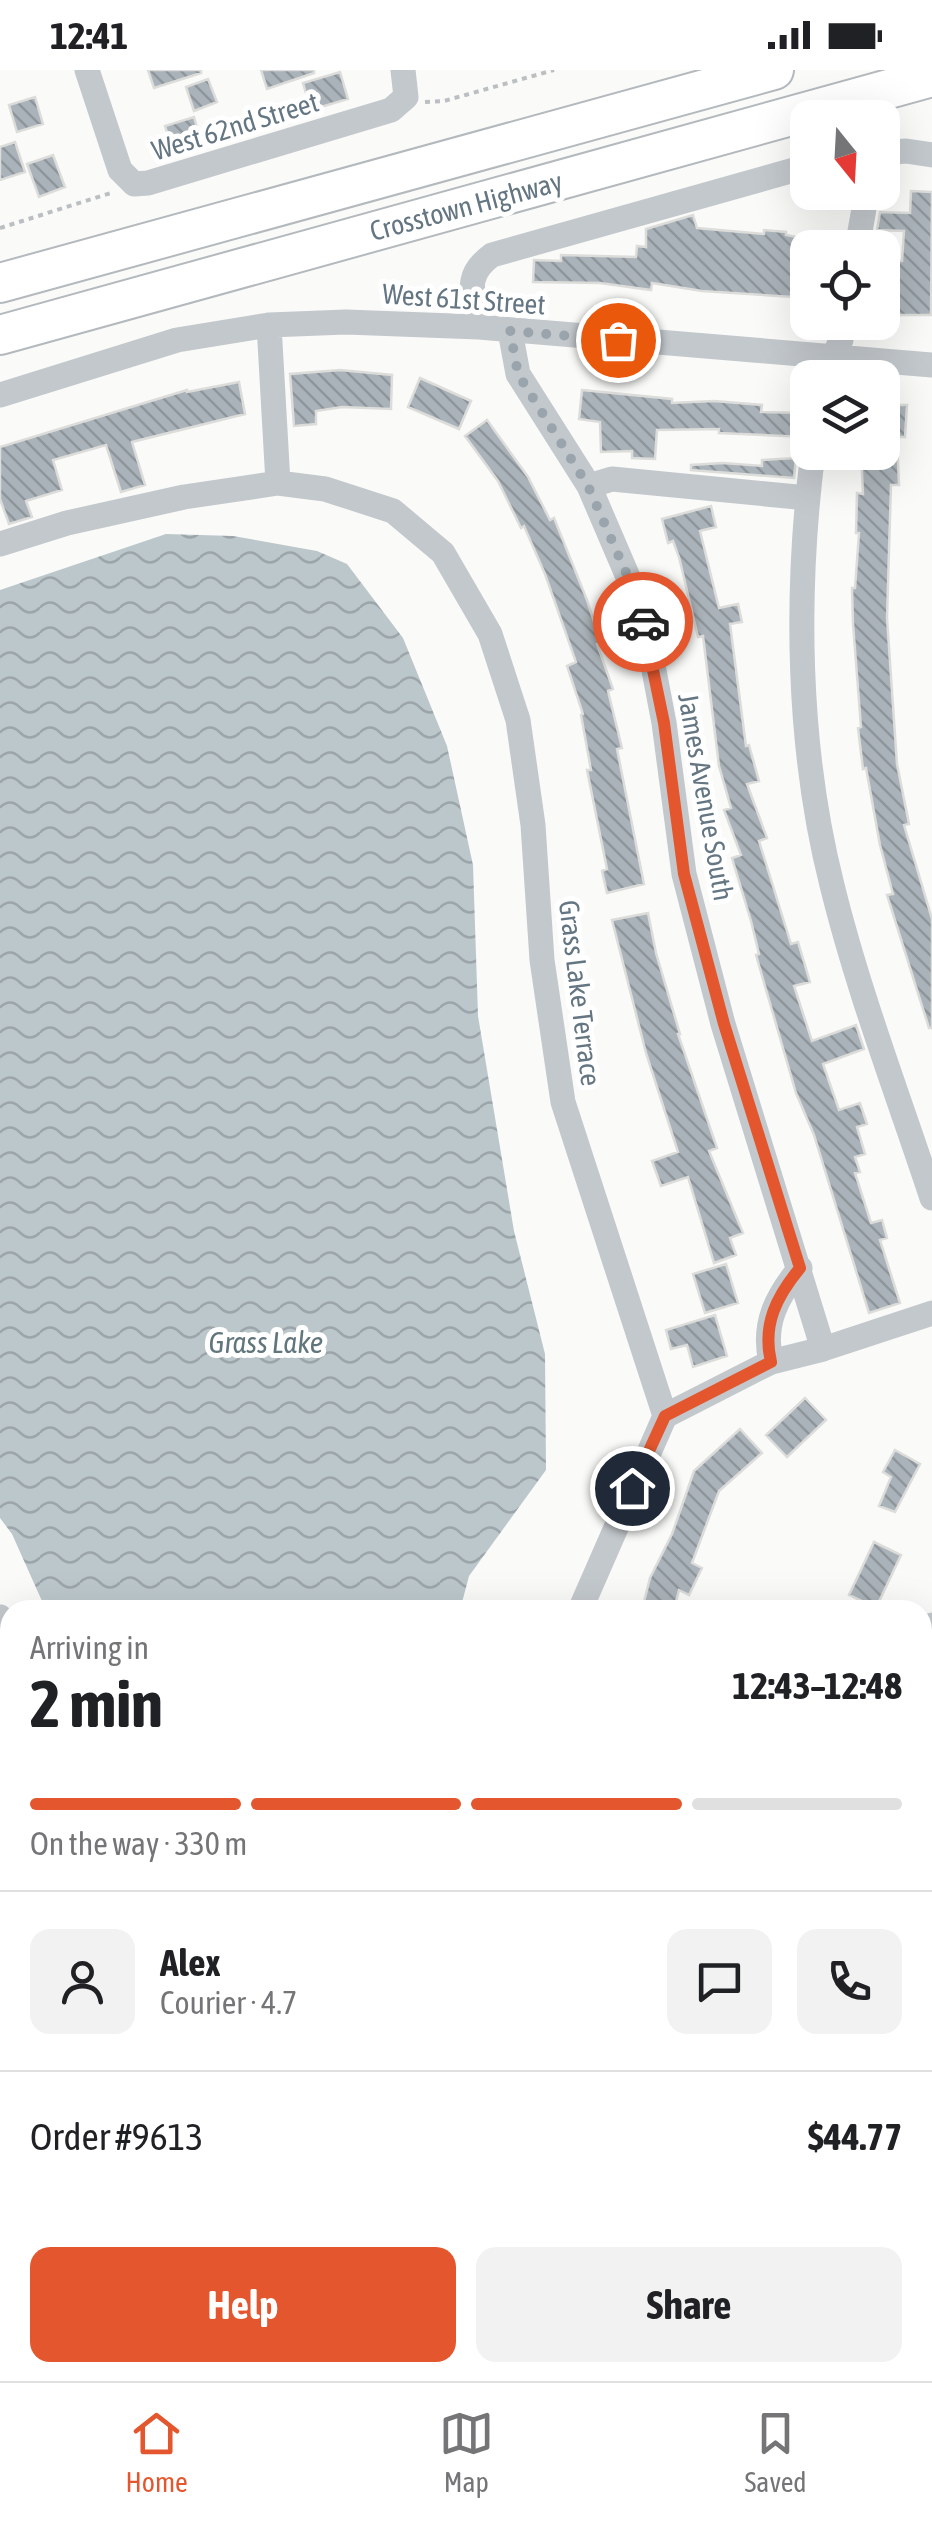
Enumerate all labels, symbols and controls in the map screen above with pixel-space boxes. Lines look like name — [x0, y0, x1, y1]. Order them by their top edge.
text: 12:41 — [50, 14, 128, 57]
street label: West 62nd Street — [148, 85, 322, 167]
north arrow — [790, 100, 900, 210]
map controls — [790, 100, 900, 470]
street label: Crosstown Highway — [366, 165, 566, 247]
button: locate — [790, 230, 900, 340]
street label: West 61st Street — [381, 277, 547, 321]
pin — [576, 298, 661, 383]
icon: bag — [591, 313, 646, 368]
button: layers — [790, 360, 900, 470]
courier — [593, 572, 693, 672]
icon: car — [616, 595, 671, 650]
street label: James Avenue South — [672, 691, 740, 903]
street label: Grass Lake Terrace — [553, 898, 607, 1088]
water label: Grass Lake — [209, 1325, 323, 1359]
pin — [590, 1446, 675, 1531]
icon: home — [605, 1461, 660, 1516]
text: Arriving in — [30, 1629, 149, 1666]
text: 12:43–12:48 — [732, 1664, 902, 1707]
text: 2 min — [30, 1666, 163, 1741]
text: On the way · 330 m — [30, 1825, 247, 1862]
button: person — [30, 1929, 135, 2034]
button: chat — [667, 1929, 772, 2034]
button: phone — [797, 1929, 902, 2034]
text: Alex — [160, 1941, 221, 1984]
text: Courier · 4.7 — [160, 1984, 297, 2021]
text: Order #9613 — [30, 2115, 203, 2158]
text: $44.77 — [808, 2115, 902, 2158]
button: Help — [30, 2247, 456, 2362]
button: Share — [476, 2247, 902, 2362]
tab: Home — [125, 2406, 188, 2498]
tab: Map — [439, 2406, 494, 2498]
tab: Saved — [745, 2406, 807, 2498]

